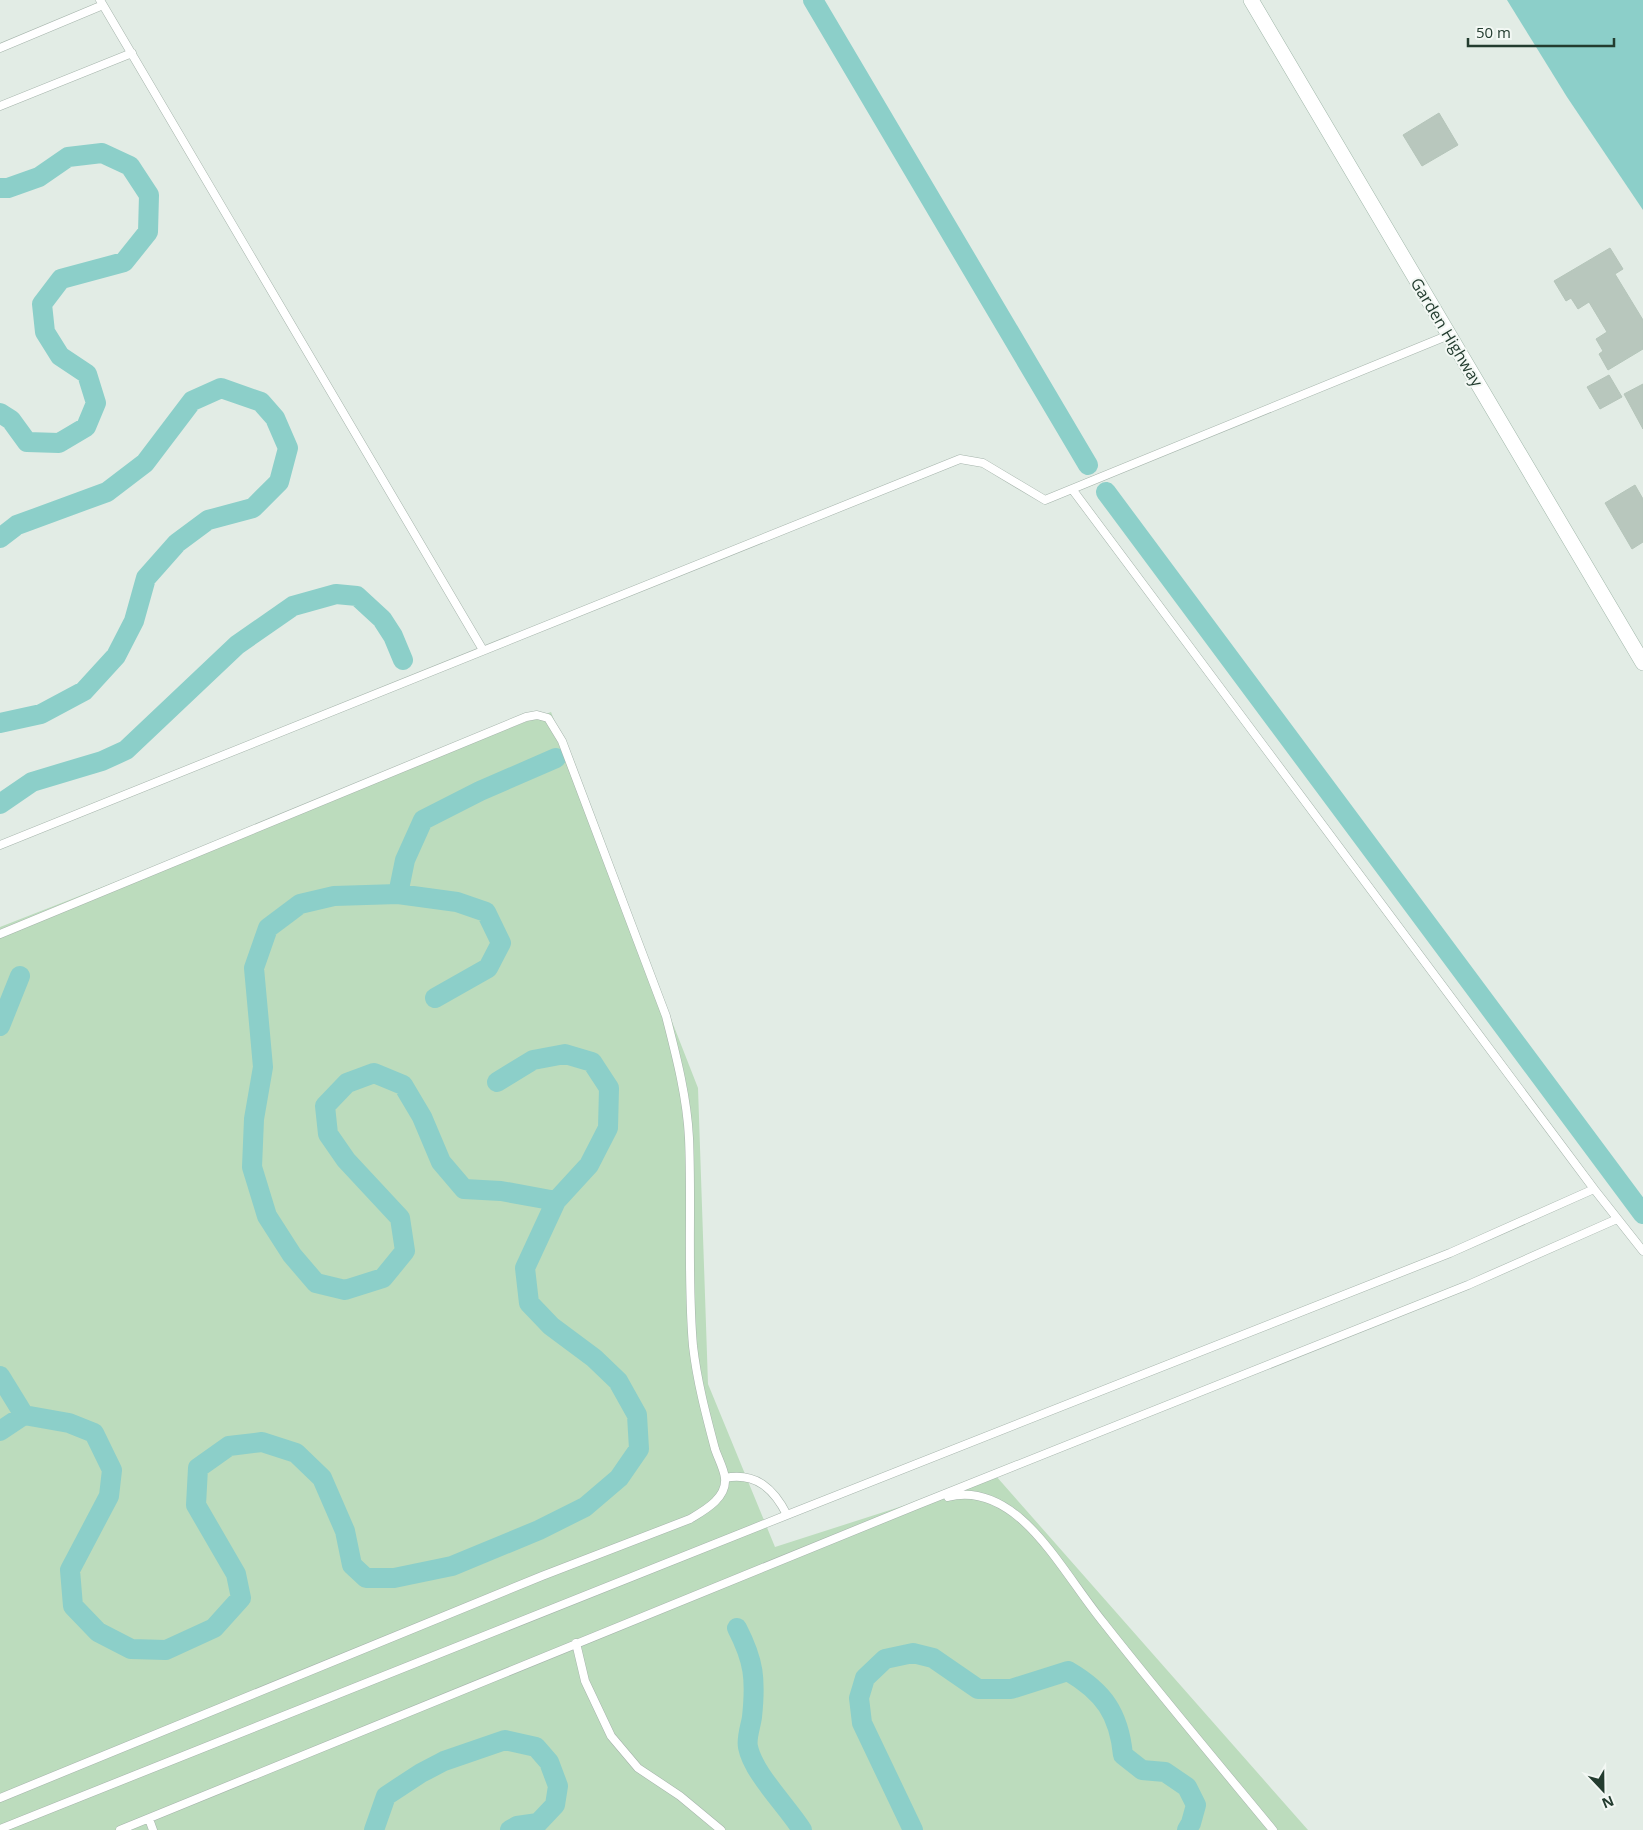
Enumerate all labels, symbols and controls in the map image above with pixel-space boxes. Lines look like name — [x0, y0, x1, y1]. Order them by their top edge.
scale bar — [1468, 15, 1614, 47]
text: 50 m — [1476, 22, 1511, 42]
street label: Garden Highway — [1406, 273, 1489, 391]
north arrow — [1578, 1765, 1628, 1815]
text: N — [1599, 1792, 1617, 1813]

